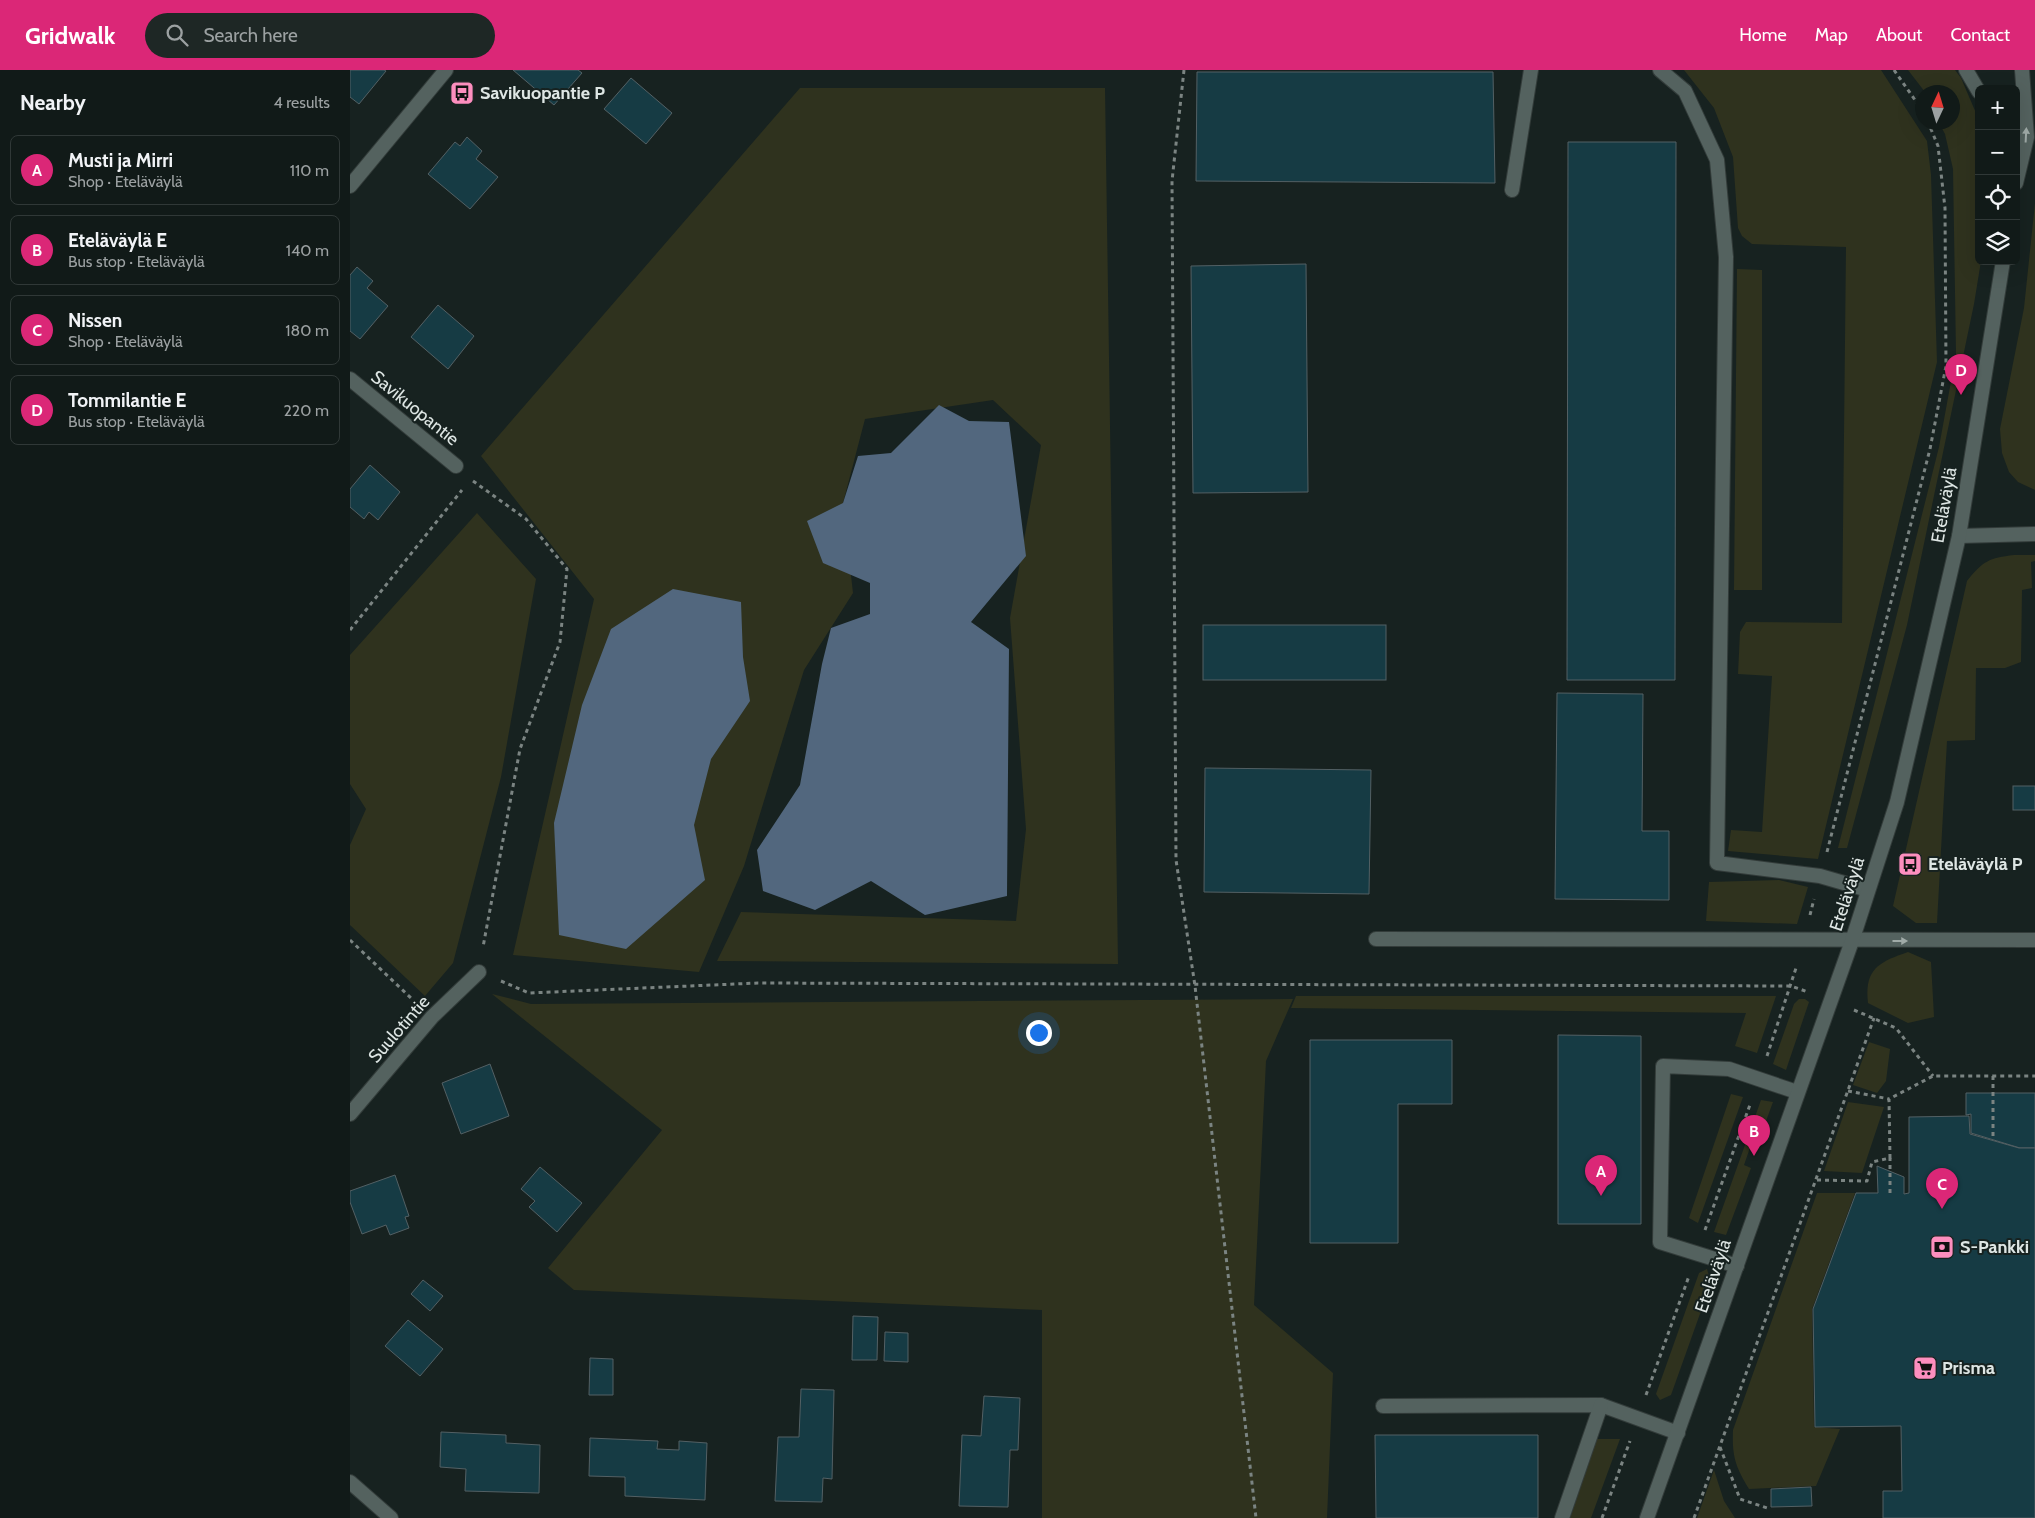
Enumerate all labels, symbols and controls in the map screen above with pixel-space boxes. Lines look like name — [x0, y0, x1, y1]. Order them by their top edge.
search box — [145, 13, 495, 58]
text: Gridwalk — [25, 21, 115, 50]
icon: search — [163, 21, 191, 49]
text: Search here — [203, 24, 298, 47]
text: Home — [1739, 24, 1787, 46]
text: Map — [1815, 24, 1848, 46]
text: About — [1876, 24, 1922, 46]
text: Contact — [1950, 24, 2010, 46]
bus stop icon: Savikuopantie P — [449, 80, 475, 106]
place label: Savikuopantie P — [480, 82, 605, 104]
north arrow — [1915, 85, 1960, 130]
map controls — [1975, 85, 2020, 265]
button: + — [1975, 85, 2020, 130]
text: Nearby — [20, 90, 86, 115]
text: 4 results — [273, 93, 330, 112]
one-way arrow — [2022, 127, 2030, 143]
button: − — [1975, 130, 2020, 175]
text: Musti ja Mirri — [68, 149, 173, 172]
text: A — [32, 161, 42, 180]
text: 110 m — [290, 161, 329, 180]
text: Shop · Eteläväylä — [68, 172, 183, 191]
button: locate — [1975, 175, 2020, 220]
button: layers — [1975, 220, 2020, 265]
text: Eteläväylä E — [68, 229, 167, 252]
text: B — [32, 241, 42, 260]
text: 140 m — [286, 241, 329, 260]
text: Bus stop · Eteläväylä — [68, 252, 205, 271]
text: Nissen — [68, 309, 122, 332]
text: C — [32, 321, 42, 340]
text: 180 m — [285, 321, 329, 340]
text: Shop · Eteläväylä — [68, 332, 183, 351]
pin: D — [1945, 354, 1977, 395]
street label: Savikuopantie — [367, 366, 463, 450]
text: Tommilantie E — [68, 389, 186, 412]
text: D — [31, 401, 43, 420]
text: 220 m — [283, 401, 329, 420]
text: Bus stop · Eteläväylä — [68, 412, 205, 431]
street label: Eteläväylä — [1927, 465, 1962, 545]
bus stop icon: Eteläväylä P — [1897, 851, 1923, 877]
place label: Eteläväylä P — [1928, 853, 2023, 875]
street label: Eteläväylä — [1825, 854, 1869, 934]
one-way arrow — [1893, 937, 1909, 945]
street label: Suulotintie — [364, 991, 434, 1067]
your location — [1026, 1020, 1052, 1046]
pin: B — [1738, 1115, 1770, 1156]
pin: A — [1585, 1155, 1617, 1196]
pin: C — [1926, 1168, 1958, 1209]
bank icon: S-Pankki — [1929, 1234, 1955, 1260]
street label: Eteläväylä — [1690, 1236, 1736, 1316]
place label: S-Pankki — [1960, 1236, 2029, 1258]
supermarket icon: Prisma — [1912, 1355, 1938, 1381]
place label: Prisma — [1942, 1357, 1995, 1379]

